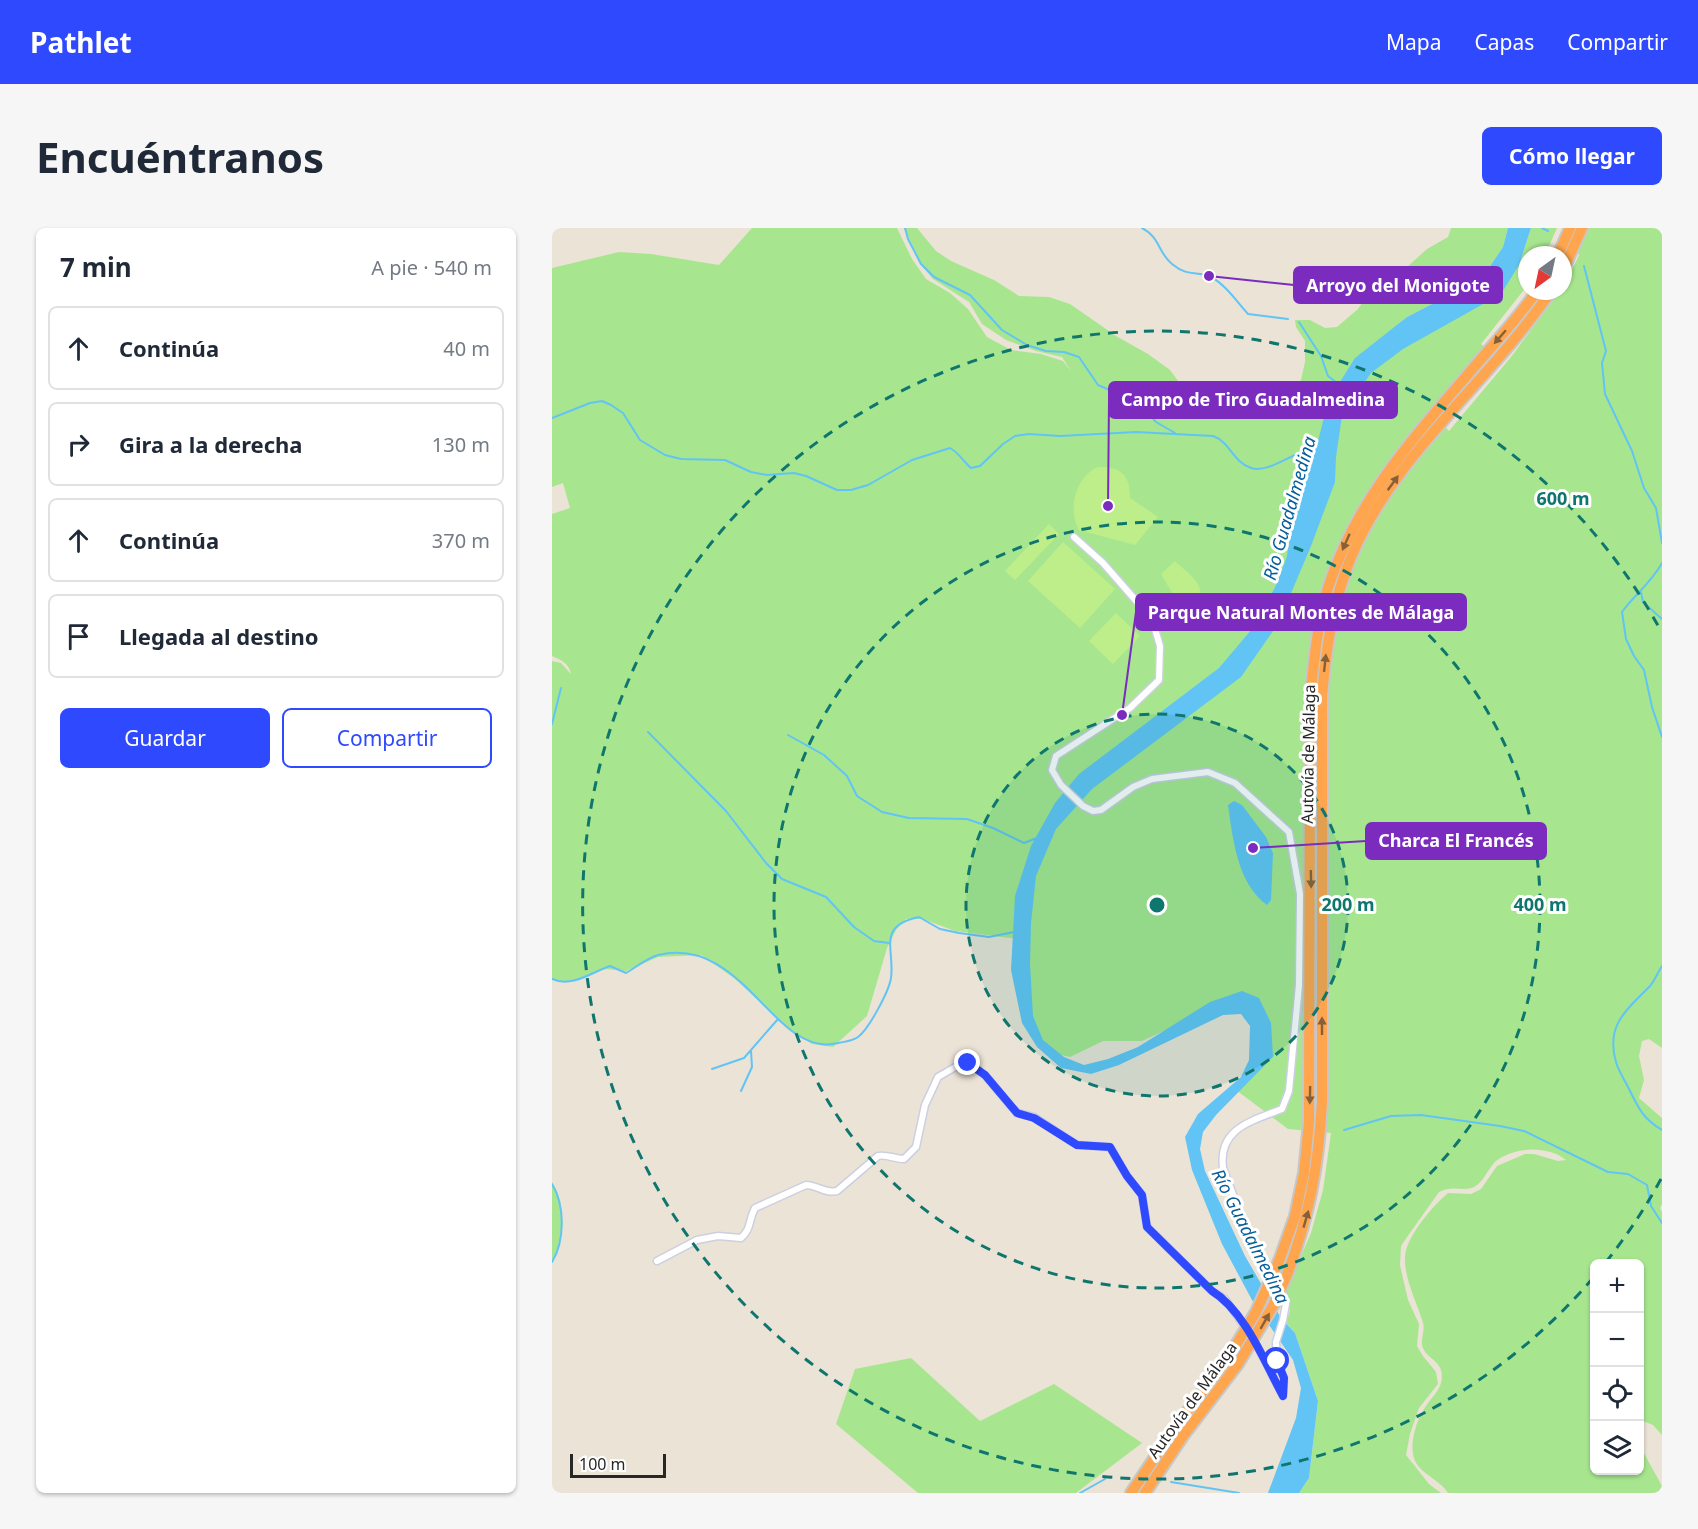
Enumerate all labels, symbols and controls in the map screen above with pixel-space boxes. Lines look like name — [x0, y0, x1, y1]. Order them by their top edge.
text: Pathlet — [30, 23, 132, 61]
text: Mapa — [1386, 28, 1442, 56]
text: Capas — [1475, 28, 1534, 56]
text: Compartir — [1567, 28, 1668, 56]
button: Cómo llegar — [1482, 127, 1662, 185]
text: Encuéntranos — [36, 128, 324, 185]
north arrow — [1518, 246, 1572, 300]
text: 7 min — [60, 249, 132, 285]
text: A pie · 540 m — [371, 254, 492, 281]
callout: Arroyo del Monigote — [1294, 267, 1502, 303]
text: Arroyo del Monigote — [1306, 273, 1490, 297]
one-way arrow — [1494, 329, 1507, 344]
icon: ahead — [62, 332, 95, 365]
text: Continúa — [119, 333, 219, 363]
text: 40 m — [443, 335, 490, 362]
callout: Campo de Tiro Guadalmedina — [1109, 382, 1397, 418]
text: Campo de Tiro Guadalmedina — [1121, 387, 1385, 411]
icon: right — [62, 428, 95, 461]
text: Gira a la derecha — [119, 429, 303, 459]
text: 130 m — [432, 431, 490, 458]
water label: Río Guadalmedina — [1257, 433, 1321, 583]
one-way arrow — [1387, 475, 1399, 491]
text: 600 m — [1536, 486, 1590, 510]
icon: ahead — [62, 524, 95, 557]
text: Continúa — [119, 525, 219, 555]
text: 370 m — [432, 527, 490, 554]
one-way arrow — [1342, 534, 1351, 551]
callout: Parque Natural Montes de Málaga — [1136, 594, 1466, 630]
text: Parque Natural Montes de Málaga — [1148, 600, 1454, 624]
icon: arrive — [62, 620, 95, 653]
text: Llegada al destino — [119, 621, 319, 651]
one-way arrow — [1320, 653, 1330, 672]
street label: Autovía de Málaga — [1296, 684, 1320, 824]
button: Guardar — [60, 708, 270, 768]
button: Compartir — [282, 708, 492, 768]
callout: Charca El Francés — [1366, 823, 1546, 859]
text: Charca El Francés — [1378, 828, 1534, 852]
one-way arrow — [1306, 870, 1316, 889]
text: 200 m — [1321, 892, 1375, 916]
text: 400 m — [1513, 892, 1567, 916]
centre of rings — [1147, 895, 1167, 915]
one-way arrow — [1317, 1016, 1327, 1035]
route end — [954, 1049, 980, 1075]
one-way arrow — [1305, 1086, 1315, 1105]
water label: Río Guadalmedina — [1207, 1164, 1295, 1308]
one-way arrow — [1302, 1210, 1311, 1228]
map controls — [1590, 1259, 1644, 1475]
button: + — [1590, 1259, 1644, 1313]
one-way arrow — [1259, 1313, 1270, 1329]
button: − — [1590, 1313, 1644, 1367]
street label: Autovía de Málaga — [1142, 1337, 1242, 1463]
route start — [1263, 1347, 1289, 1373]
button: locate — [1590, 1367, 1644, 1421]
button: layers — [1590, 1421, 1644, 1475]
scale bar — [570, 1451, 666, 1478]
text: 100 m — [579, 1453, 626, 1475]

